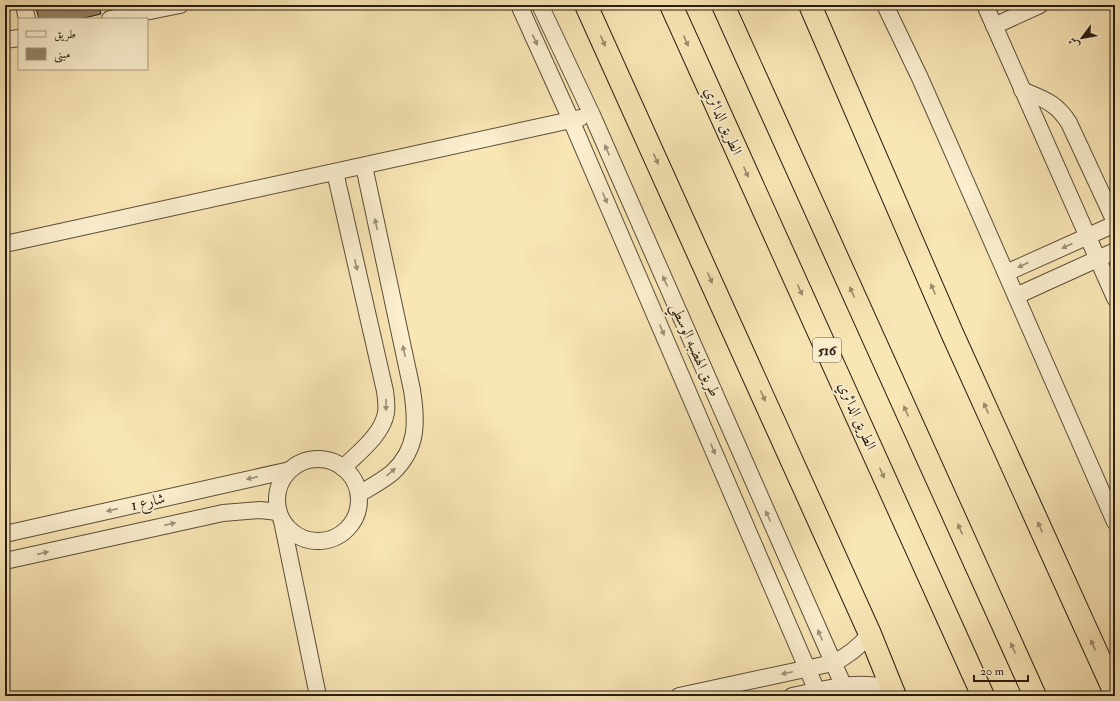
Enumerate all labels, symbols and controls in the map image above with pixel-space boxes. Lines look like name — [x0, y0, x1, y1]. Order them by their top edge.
legend — [18, 18, 148, 70]
north arrow — [1062, 18, 1102, 58]
text: طريق — [54, 27, 76, 42]
one-way arrow — [532, 35, 538, 46]
one-way arrow — [600, 35, 606, 47]
one-way arrow — [684, 35, 690, 47]
text: ش — [1065, 35, 1082, 51]
text: مبنى — [54, 47, 70, 63]
street label: الطريق الدائري — [698, 84, 746, 159]
one-way arrow — [604, 144, 610, 155]
one-way arrow — [653, 153, 659, 165]
one-way arrow — [743, 166, 749, 178]
one-way arrow — [602, 192, 608, 203]
one-way arrow — [373, 218, 379, 230]
one-way arrow — [1061, 243, 1072, 249]
one-way arrow — [353, 259, 359, 271]
one-way arrow — [1018, 262, 1029, 268]
one-way arrow — [707, 272, 713, 284]
one-way arrow — [662, 276, 668, 287]
one-way arrow — [930, 284, 936, 295]
one-way arrow — [797, 285, 803, 296]
one-way arrow — [849, 287, 855, 298]
street label: طريق الهضبه الوسطي — [662, 300, 724, 402]
one-way arrow — [659, 324, 665, 336]
road number: 516 — [813, 338, 841, 362]
one-way arrow — [400, 345, 406, 357]
street label: الطريق الدائري — [832, 379, 880, 454]
one-way arrow — [760, 390, 766, 402]
one-way arrow — [383, 399, 389, 412]
one-way arrow — [983, 403, 989, 414]
one-way arrow — [903, 405, 909, 417]
one-way arrow — [710, 444, 716, 455]
one-way arrow — [879, 467, 885, 478]
one-way arrow — [386, 468, 396, 477]
one-way arrow — [246, 476, 258, 482]
street label: شارع 1 — [129, 489, 168, 518]
one-way arrow — [105, 507, 118, 513]
one-way arrow — [765, 510, 771, 521]
one-way arrow — [1036, 520, 1042, 532]
one-way arrow — [164, 521, 176, 527]
one-way arrow — [956, 523, 962, 535]
one-way arrow — [37, 549, 49, 555]
one-way arrow — [817, 628, 823, 640]
one-way arrow — [1090, 639, 1096, 651]
one-way arrow — [1010, 642, 1016, 653]
scale bar — [974, 657, 1028, 683]
text: 20 m — [980, 664, 1005, 679]
one-way arrow — [781, 671, 793, 677]

